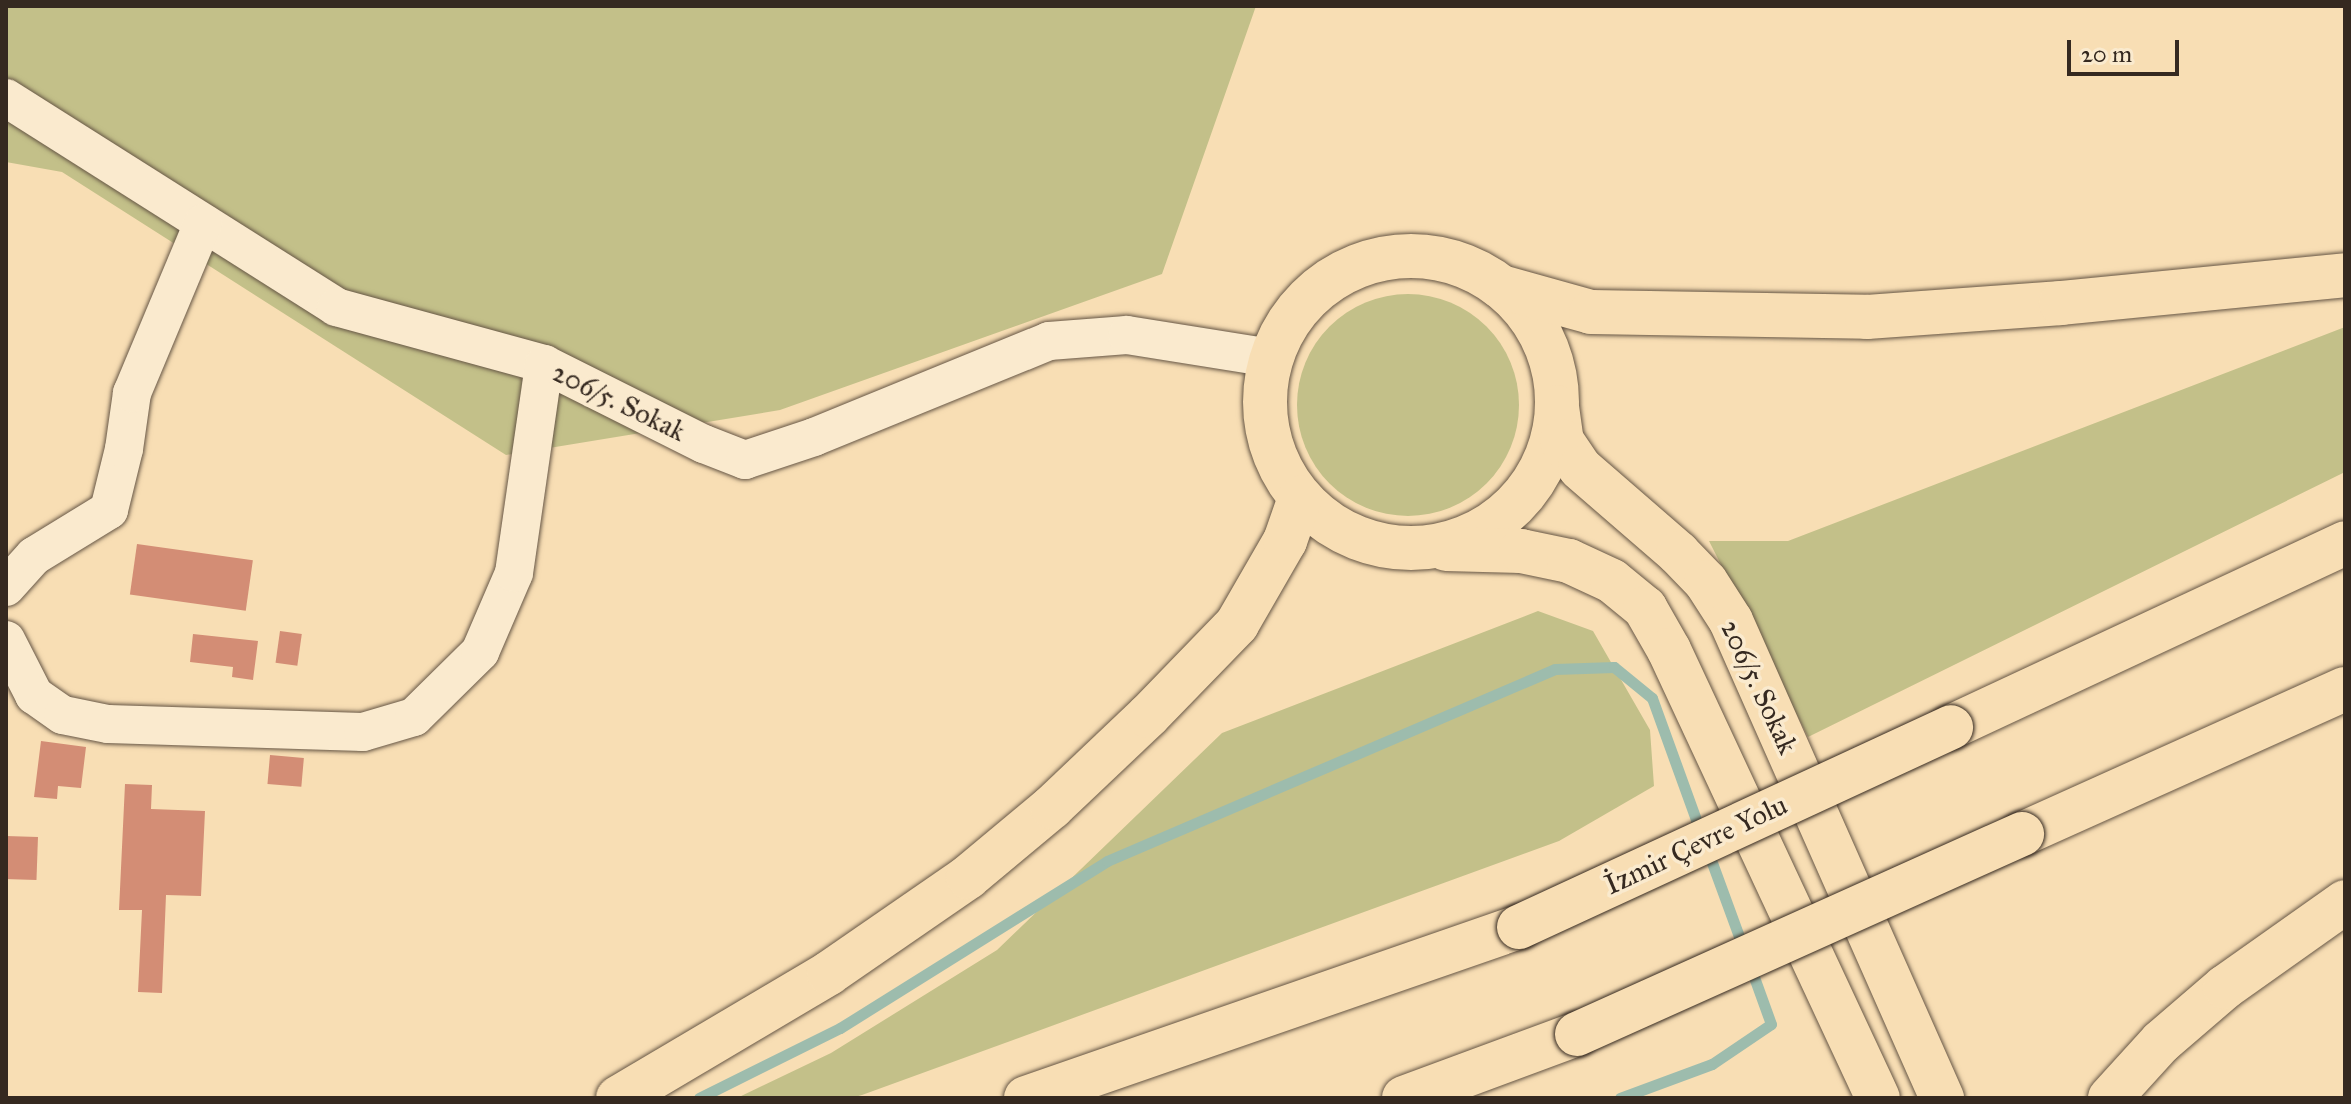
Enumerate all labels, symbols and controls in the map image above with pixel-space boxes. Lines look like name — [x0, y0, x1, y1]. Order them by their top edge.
scale bar — [2071, 24, 2183, 74]
text: 20 m — [2081, 39, 2132, 69]
street label: 206/5. Sokak — [547, 355, 691, 449]
street label: 206/5. Sokak — [1713, 615, 1805, 759]
street label: İzmir Çevre Yolu — [1600, 788, 1792, 902]

